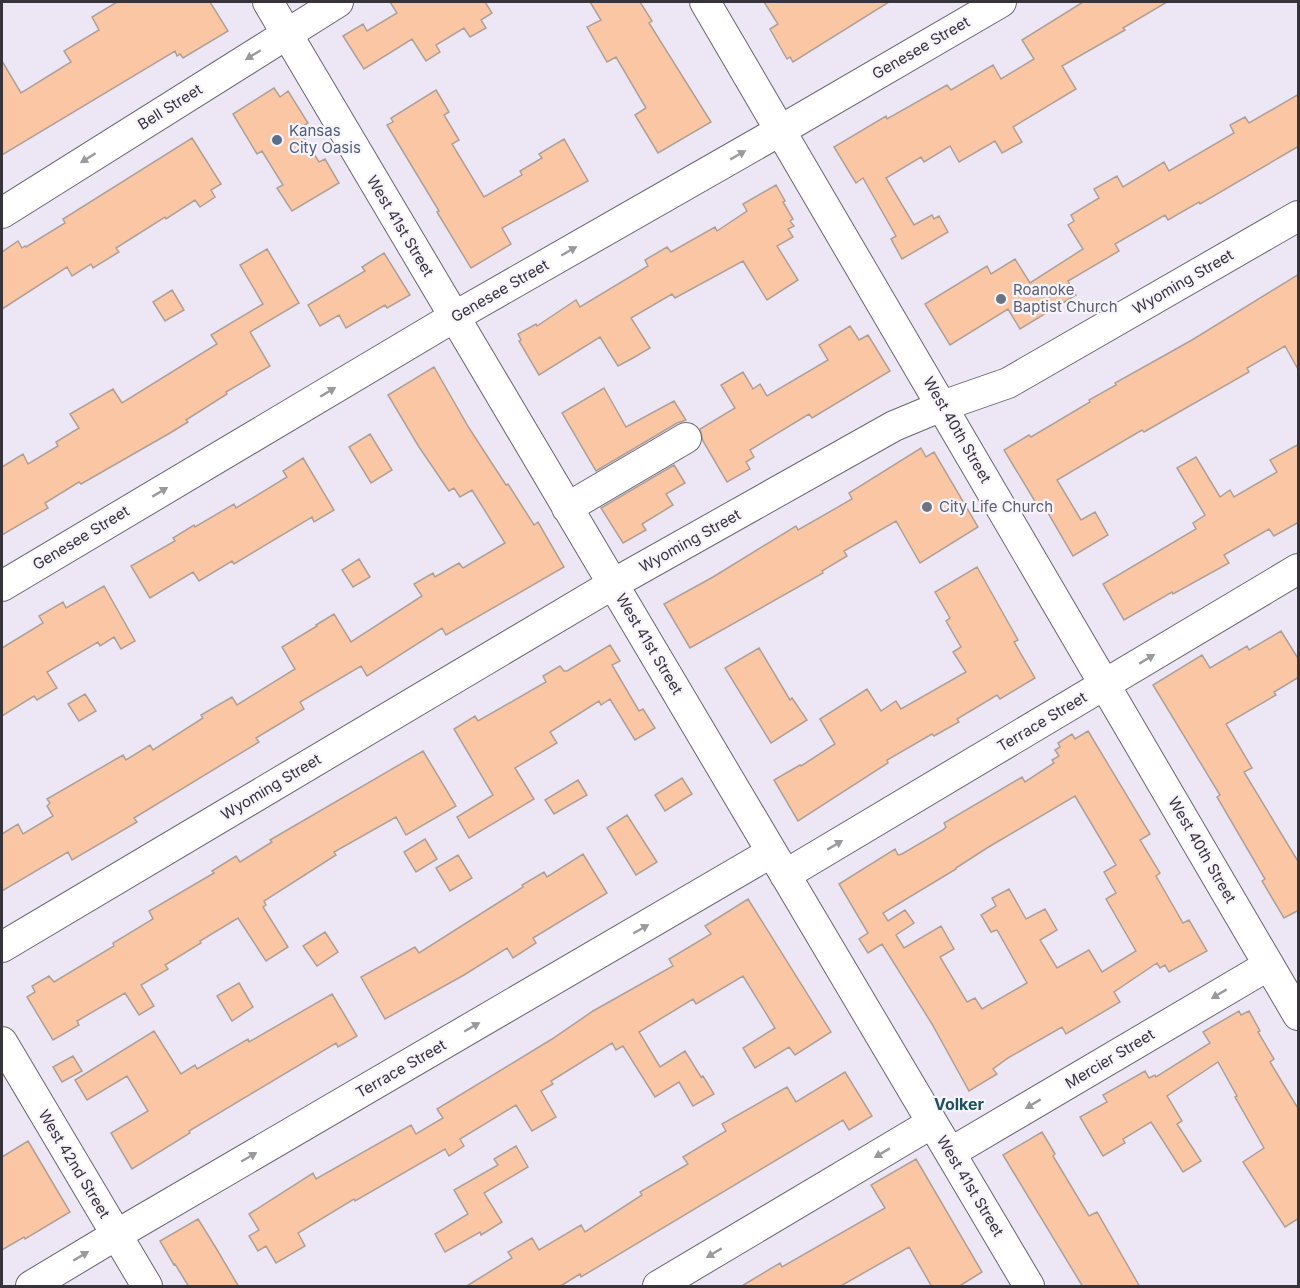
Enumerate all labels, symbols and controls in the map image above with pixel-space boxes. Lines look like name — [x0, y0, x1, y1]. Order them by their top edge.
street label: Genesee Street — [869, 12, 973, 83]
one-way arrow — [245, 49, 261, 60]
street label: Bell Street — [134, 79, 206, 134]
place label: Kansas City Oasis — [289, 121, 361, 157]
marker: Kansas City Oasis — [270, 133, 284, 147]
one-way arrow — [730, 150, 747, 160]
one-way arrow — [80, 153, 96, 164]
street label: West 41st Street — [363, 172, 438, 280]
street label: Wyoming Street — [1129, 245, 1237, 318]
one-way arrow — [561, 246, 577, 257]
street label: Genesee Street — [448, 255, 552, 326]
place label: Roanoke Baptist Church — [1013, 280, 1118, 316]
marker: Roanoke Baptist Church — [994, 292, 1008, 306]
street label: West 40th Street — [919, 373, 996, 486]
one-way arrow — [320, 387, 337, 397]
one-way arrow — [152, 486, 168, 497]
place label: City Life Church — [939, 497, 1053, 516]
marker: City Life Church — [920, 500, 934, 514]
street label: Genesee Street — [29, 501, 133, 574]
street label: Wyoming Street — [636, 505, 744, 576]
street label: West 41st Street — [612, 590, 687, 698]
one-way arrow — [1139, 654, 1155, 665]
street label: Terrace Street — [994, 687, 1090, 756]
street label: Wyoming Street — [217, 749, 324, 824]
street label: West 40th Street — [1164, 793, 1241, 906]
one-way arrow — [827, 839, 843, 850]
one-way arrow — [633, 924, 649, 935]
one-way arrow — [1211, 989, 1227, 1000]
one-way arrow — [464, 1022, 480, 1033]
street label: Mercier Street — [1062, 1024, 1158, 1093]
street label: Terrace Street — [352, 1035, 449, 1102]
district label: Volker — [934, 1094, 985, 1114]
one-way arrow — [1024, 1099, 1041, 1109]
street label: West 42nd Street — [35, 1106, 114, 1222]
street label: West 41st Street — [933, 1132, 1008, 1240]
one-way arrow — [874, 1148, 890, 1159]
one-way arrow — [241, 1152, 258, 1162]
one-way arrow — [706, 1247, 722, 1258]
one-way arrow — [73, 1251, 90, 1261]

